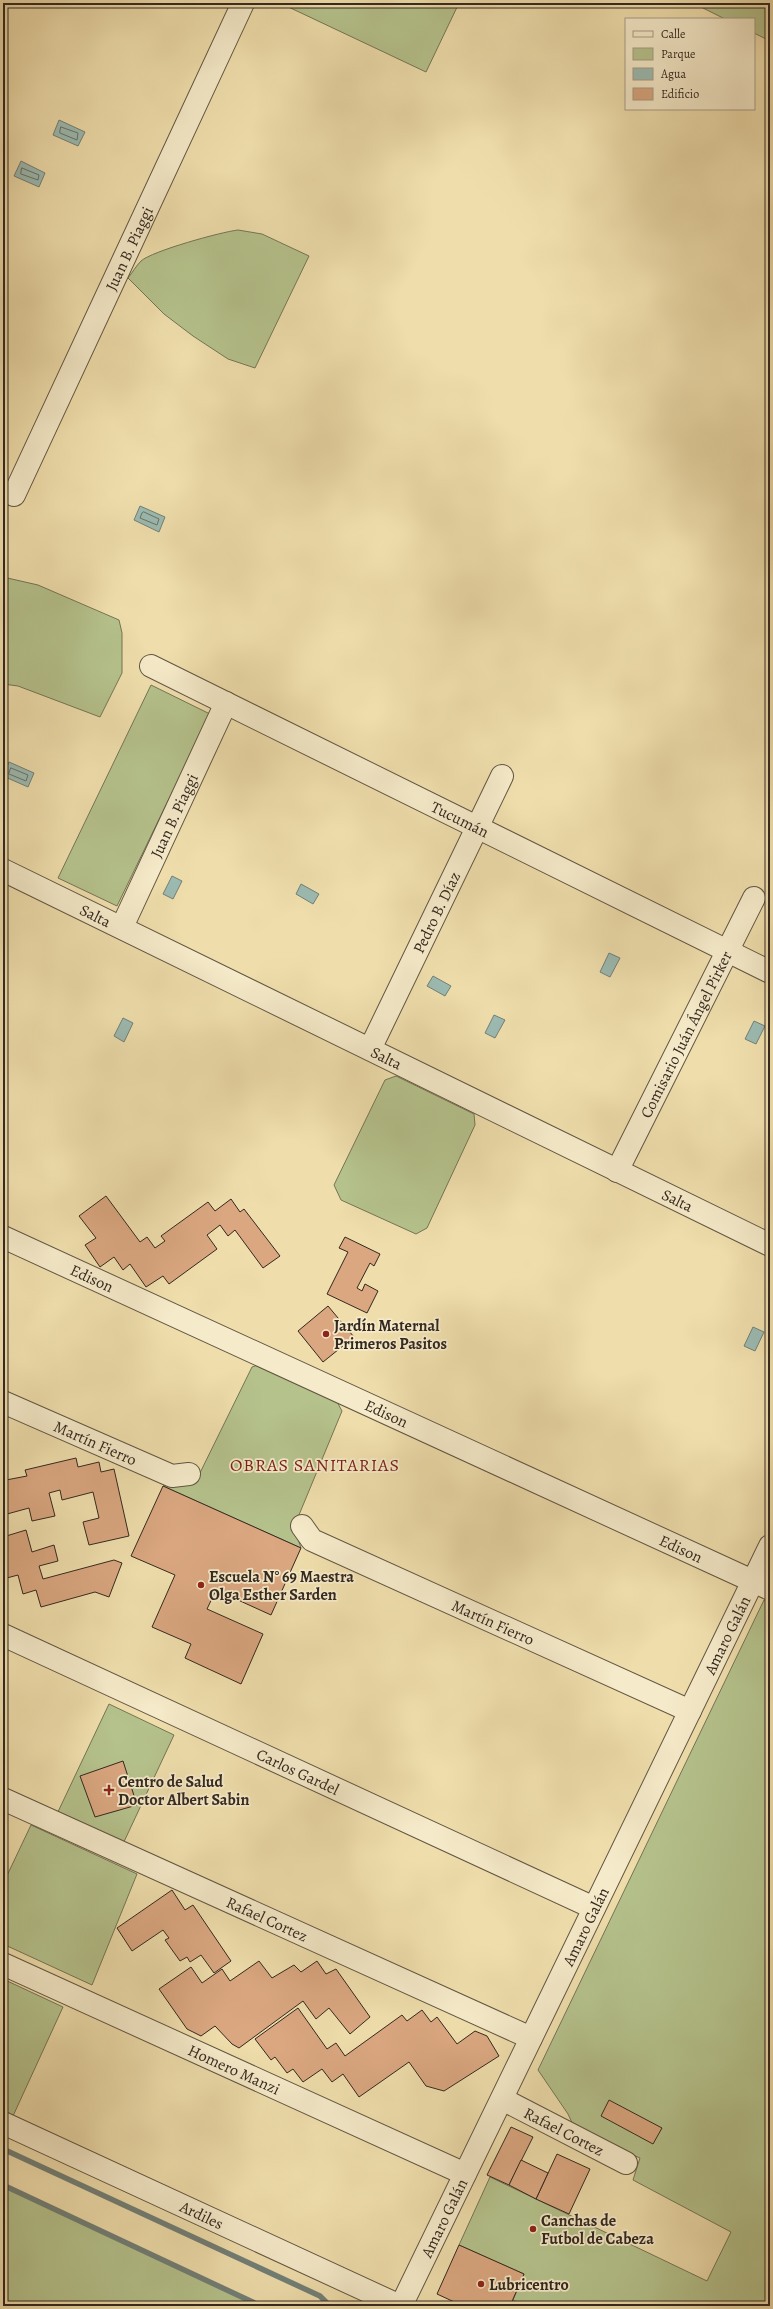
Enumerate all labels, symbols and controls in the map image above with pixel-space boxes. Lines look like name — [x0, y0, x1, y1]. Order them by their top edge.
legend — [625, 18, 755, 110]
text: Calle — [661, 26, 685, 42]
text: Parque — [661, 46, 696, 62]
text: Agua — [660, 66, 687, 82]
text: Edificio — [661, 86, 699, 102]
street label: Juan B. Piaggi — [101, 203, 159, 295]
street label: Juan B. Piaggi — [146, 770, 204, 862]
street label: Tucumán — [427, 796, 493, 843]
street label: Pedro B. Díaz — [408, 868, 466, 957]
street label: Salta — [76, 899, 115, 933]
street label: Comisario Juán Ángel Pirker — [635, 947, 738, 1122]
street label: Salta — [367, 1041, 406, 1076]
street label: Salta — [658, 1184, 697, 1218]
street label: Edison — [66, 1259, 117, 1298]
place label: Jardín Maternal Primeros Pasitos — [334, 1315, 447, 1355]
marker: Jardín Maternal Primeros Pasitos — [321, 1329, 331, 1339]
street label: Edison — [361, 1394, 412, 1433]
street label: Martín Fierro — [50, 1416, 140, 1471]
district label: OBRAS SANITARIAS — [230, 1453, 400, 1477]
street label: Edison — [655, 1530, 706, 1569]
place label: Escuela N° 69 Maestra Olga Esther Sarden — [209, 1566, 354, 1606]
marker: Escuela N° 69 Maestra Olga Esther Sarden — [196, 1580, 206, 1590]
street label: Amaro Galán — [699, 1592, 756, 1679]
street label: Martín Fierro — [448, 1595, 538, 1651]
street label: Carlos Gardel — [253, 1744, 343, 1801]
place label: Centro de Salud Doctor Albert Sabin — [118, 1771, 249, 1811]
marker: Centro de Salud Doctor Albert Sabin — [103, 1784, 115, 1796]
street label: Amaro Galán — [557, 1884, 615, 1971]
street label: Rafael Cortez — [222, 1891, 311, 1948]
street label: Homero Manzi — [184, 2040, 283, 2100]
street label: Rafael Cortez — [520, 2102, 608, 2162]
street label: Amaro Galán — [416, 2175, 473, 2262]
street label: Ardiles — [175, 2196, 227, 2235]
place label: Canchas de Futbol de Cabeza — [541, 2210, 654, 2250]
marker: Canchas de Futbol de Cabeza — [528, 2224, 538, 2234]
place label: Lubricentro — [489, 2274, 569, 2296]
marker: Lubricentro — [476, 2279, 486, 2289]

